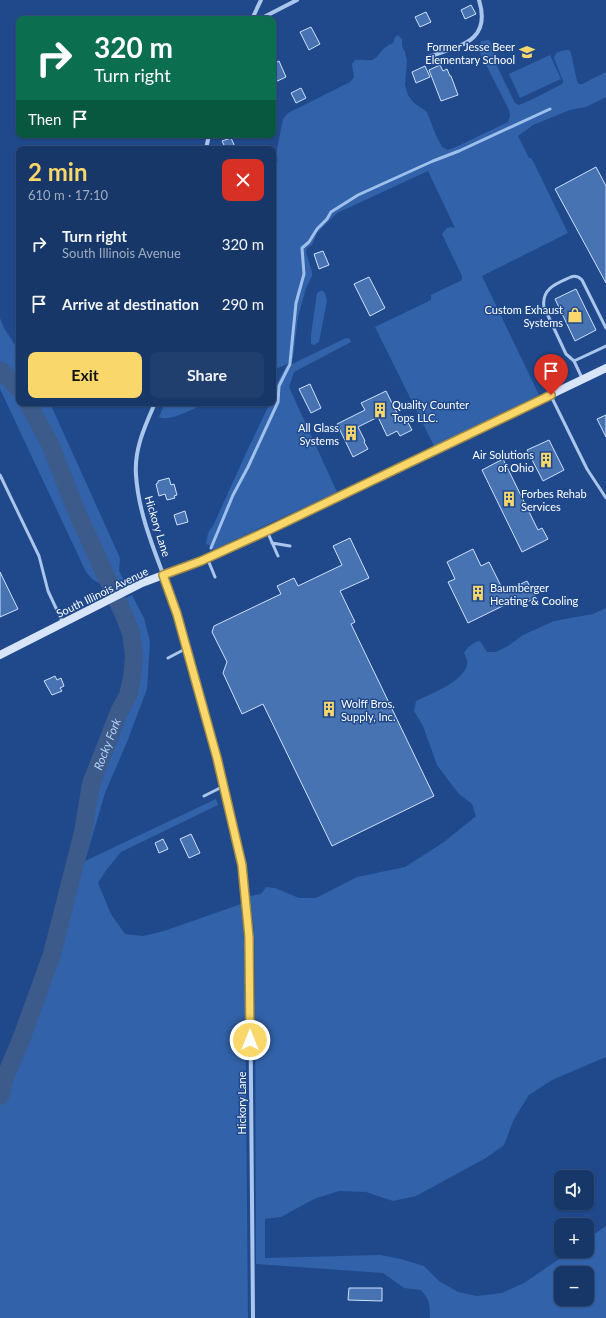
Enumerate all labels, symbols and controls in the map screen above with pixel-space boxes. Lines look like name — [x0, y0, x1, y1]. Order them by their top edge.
text: 320 m — [94, 30, 173, 64]
icon: right — [28, 32, 80, 84]
place label: Former Jesse Beer Elementary School — [425, 40, 515, 66]
school or university icon: Former Jesse Beer Elementary School — [518, 43, 536, 61]
text: Turn right — [94, 64, 171, 86]
icon: arrive — [69, 108, 91, 130]
text: Then — [28, 110, 61, 128]
text: 2 min — [28, 157, 88, 186]
button: close — [222, 159, 264, 201]
text: 610 m · 17:10 — [28, 187, 108, 203]
text: Turn right — [62, 227, 127, 245]
icon: right — [28, 233, 50, 255]
text: 320 m — [222, 235, 264, 253]
text: South Illinois Avenue — [62, 245, 181, 261]
icon: arrive — [28, 293, 50, 315]
text: Arrive at destination — [62, 295, 199, 313]
text: 290 m — [222, 295, 264, 313]
place label: Custom Exhaust Systems — [485, 303, 563, 329]
shop icon: Custom Exhaust Systems — [566, 306, 584, 324]
button: Exit — [28, 352, 142, 398]
button: Share — [150, 352, 264, 398]
pin — [534, 354, 568, 395]
icon: arrive — [540, 360, 562, 382]
place label: Quality Counter Tops LLC. — [392, 398, 469, 424]
building icon: Quality Counter Tops LLC. — [371, 401, 389, 419]
place label: All Glass Systems — [298, 421, 339, 447]
building icon: All Glass Systems — [342, 424, 360, 442]
place label: Air Solutions of Ohio — [473, 448, 534, 474]
building icon: Air Solutions of Ohio — [537, 451, 555, 469]
place label: Forbes Rehab Services — [521, 487, 587, 513]
building icon: Forbes Rehab Services — [500, 490, 518, 508]
street label: Hickory Lane — [143, 494, 173, 558]
street label: South Illinois Avenue — [54, 564, 150, 620]
place label: Baumberger Heating & Cooling — [490, 581, 579, 607]
building icon: Baumberger Heating & Cooling — [469, 584, 487, 602]
place label: Wolff Bros. Supply, Inc. — [341, 697, 395, 723]
building icon: Wolff Bros. Supply, Inc. — [320, 700, 338, 718]
water label: Rocky Fork — [90, 716, 124, 772]
position arrow — [229, 1019, 271, 1061]
street label: Hickory Lane — [235, 1071, 248, 1135]
map controls — [554, 1170, 594, 1306]
button: sound — [554, 1170, 594, 1210]
button: + — [554, 1218, 594, 1258]
button: − — [554, 1266, 594, 1306]

